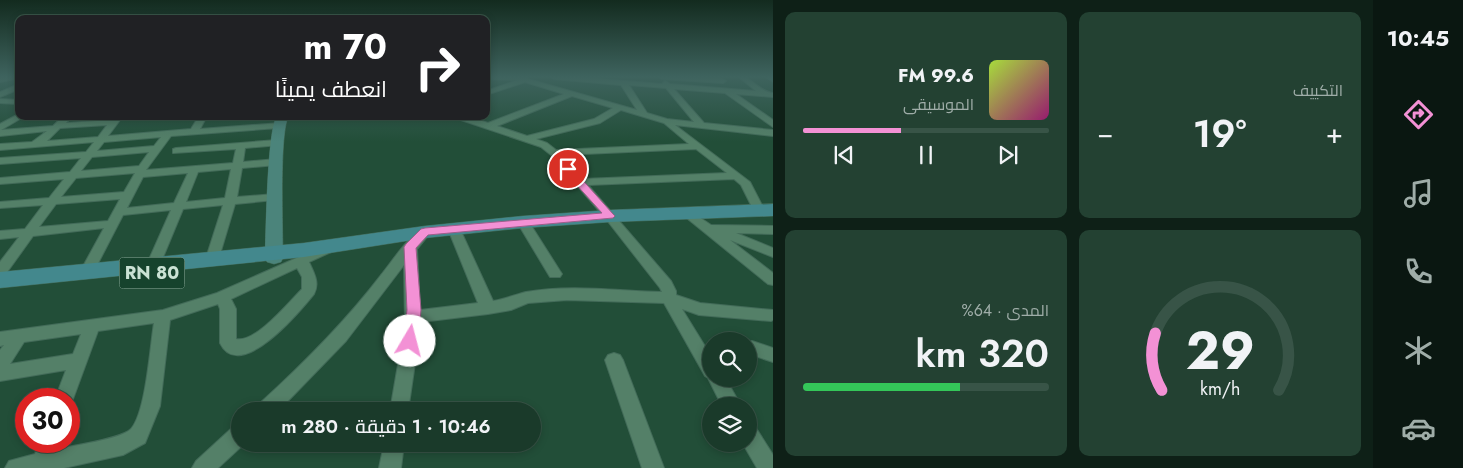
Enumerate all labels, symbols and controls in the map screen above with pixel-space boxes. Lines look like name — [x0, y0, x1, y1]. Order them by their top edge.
text: 70 m — [304, 22, 387, 72]
text: 10:45 — [1387, 22, 1449, 54]
icon: right — [405, 35, 470, 100]
text: 99.6 FM — [898, 62, 974, 89]
text: انعطف يمينًا — [275, 73, 387, 105]
text: التكييف — [1293, 79, 1343, 102]
text: الموسيقى — [903, 93, 974, 116]
icon: directions — [1401, 97, 1436, 132]
text: 19° — [1193, 106, 1247, 161]
text: − — [1097, 113, 1114, 154]
text: + — [1326, 113, 1343, 154]
icon: previous — [830, 141, 858, 169]
icon: pause — [912, 141, 940, 169]
icon: next — [994, 141, 1022, 169]
pin — [547, 148, 589, 190]
icon: arrive — [554, 155, 582, 183]
icon: music — [1401, 176, 1436, 211]
icon: phone — [1401, 254, 1436, 289]
road number: RN 80 — [120, 258, 184, 288]
text: المدى · 64% — [962, 299, 1049, 322]
text: 29 — [1186, 313, 1254, 389]
position arrow — [383, 314, 435, 366]
text: 320 km — [916, 326, 1049, 381]
map controls — [702, 332, 757, 452]
button: search — [702, 332, 757, 387]
icon: climate — [1401, 333, 1436, 368]
text: km/h — [1200, 376, 1240, 402]
speed limit sign: 30 — [15, 388, 80, 453]
button: layers — [702, 397, 757, 452]
icon: car — [1401, 411, 1436, 446]
text: 10:46 · 1 دقيقة · 280 m — [281, 413, 491, 440]

